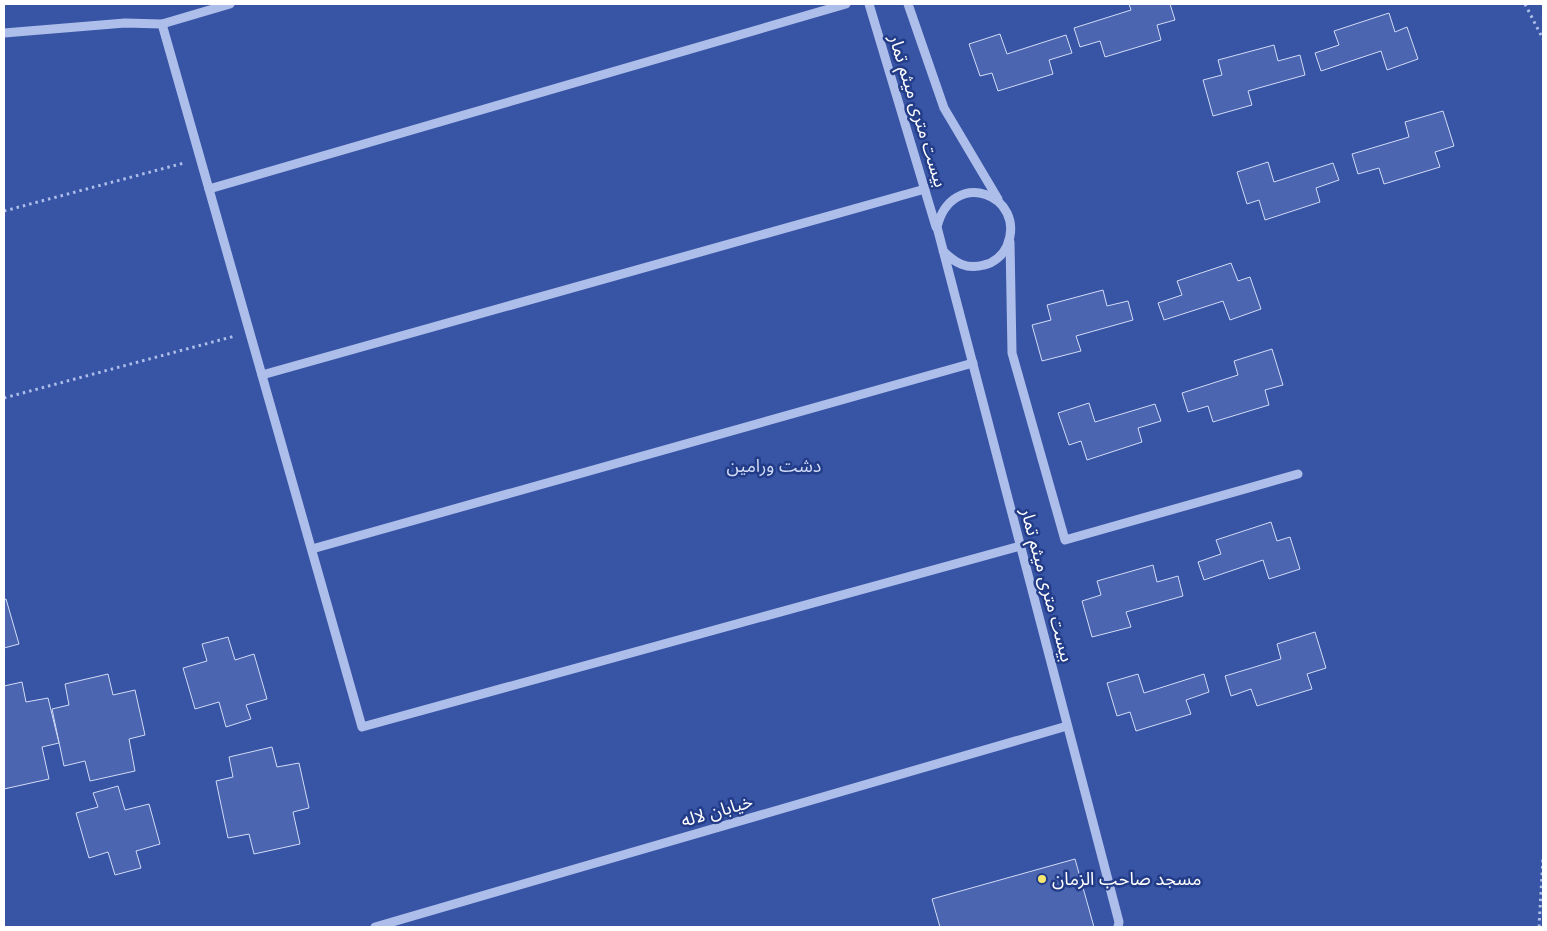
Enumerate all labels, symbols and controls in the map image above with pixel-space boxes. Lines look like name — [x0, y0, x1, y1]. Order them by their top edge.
street label: بیست متری میثم تمار — [882, 31, 952, 190]
park label: دشت ورامین — [727, 455, 821, 477]
street label: بیست متری میثم تمار — [1014, 505, 1078, 665]
street label: خیابان لاله — [679, 790, 755, 832]
place label: مسجد صاحب الزمان — [1052, 868, 1201, 890]
marker: مسجد صاحب الزمان — [1036, 873, 1048, 885]

